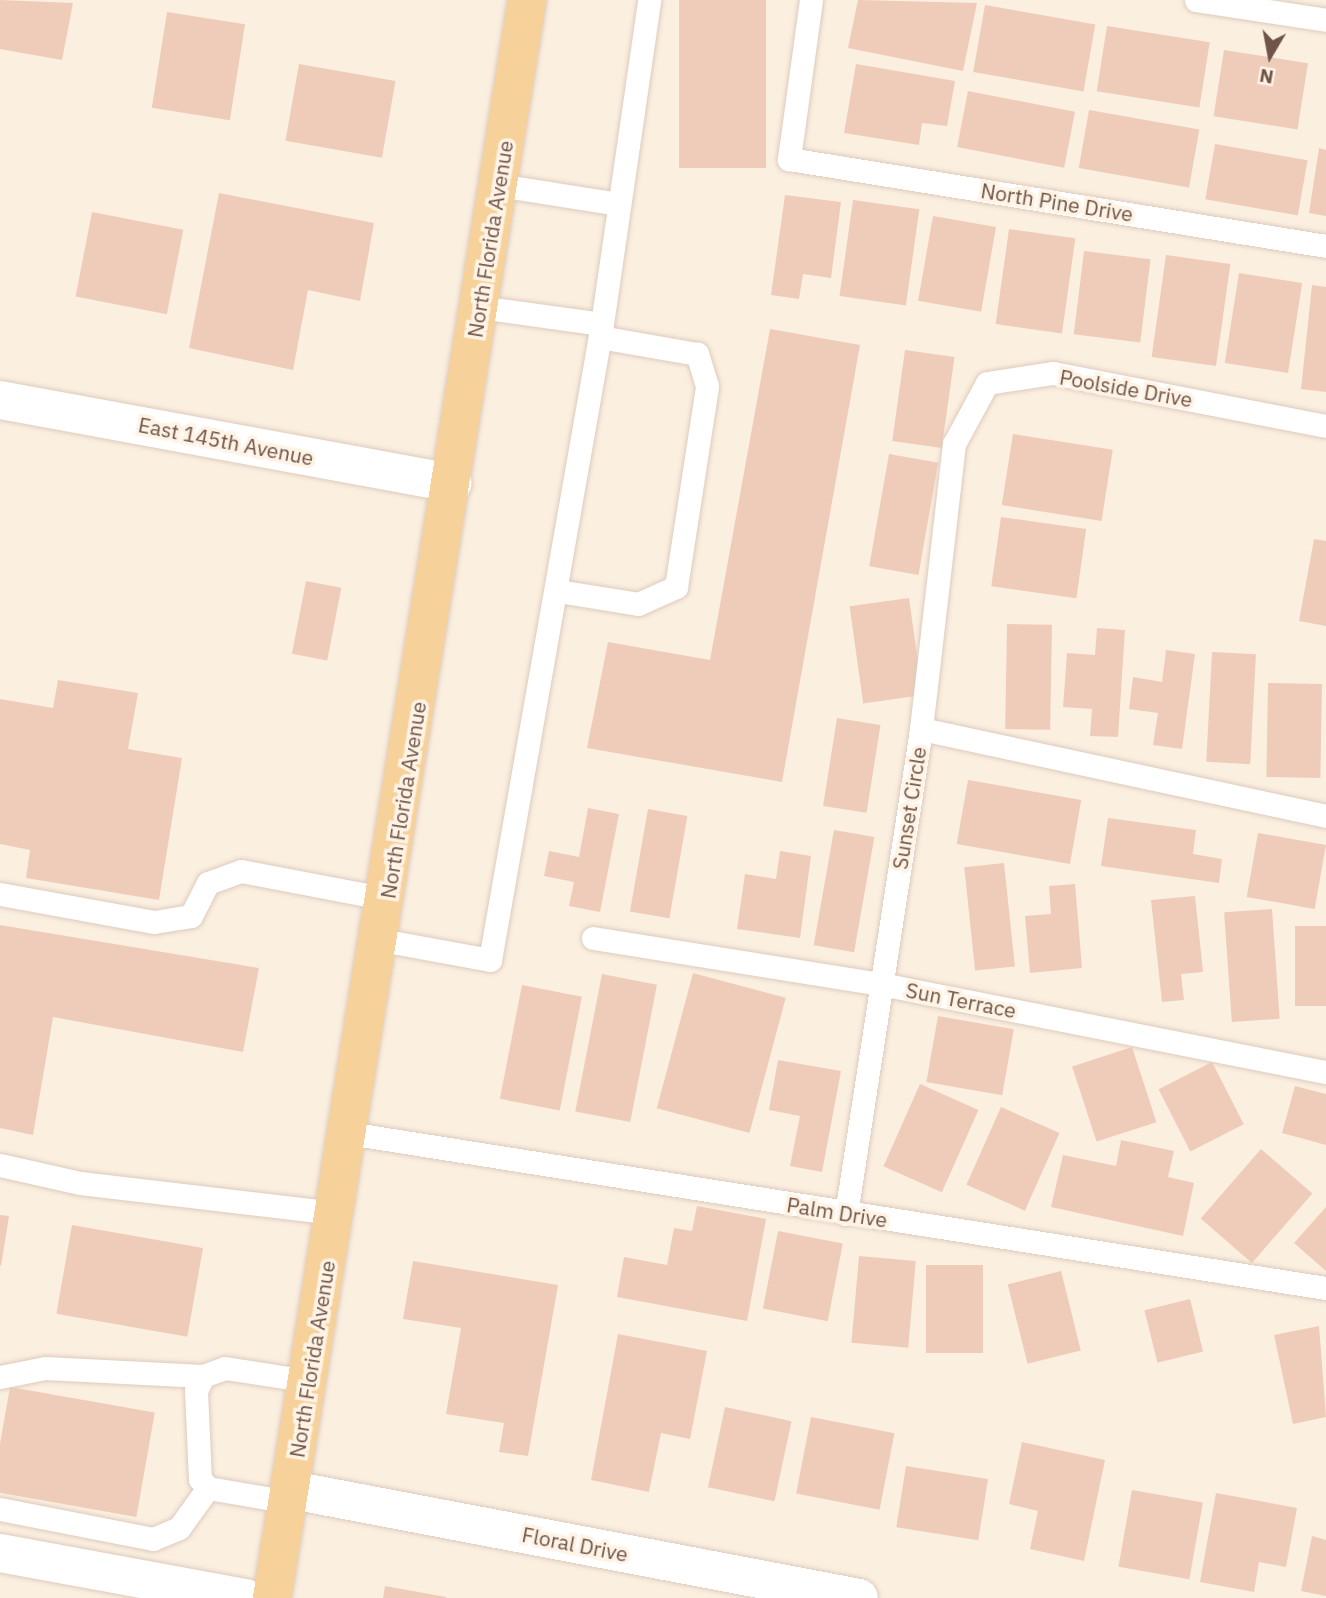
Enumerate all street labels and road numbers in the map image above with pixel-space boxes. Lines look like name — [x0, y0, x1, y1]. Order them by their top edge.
street label: North Florida Avenue — [462, 139, 518, 339]
street label: North Pine Drive — [979, 178, 1135, 226]
street label: Poolside Drive — [1058, 364, 1194, 412]
street label: East 145th Avenue — [136, 412, 316, 470]
street label: North Florida Avenue — [375, 700, 431, 900]
street label: Sunset Circle — [887, 745, 931, 871]
street label: Sun Terrace — [904, 977, 1018, 1023]
street label: Palm Drive — [785, 1192, 889, 1232]
street label: North Florida Avenue — [284, 1259, 340, 1459]
street label: Floral Drive — [520, 1521, 630, 1567]

